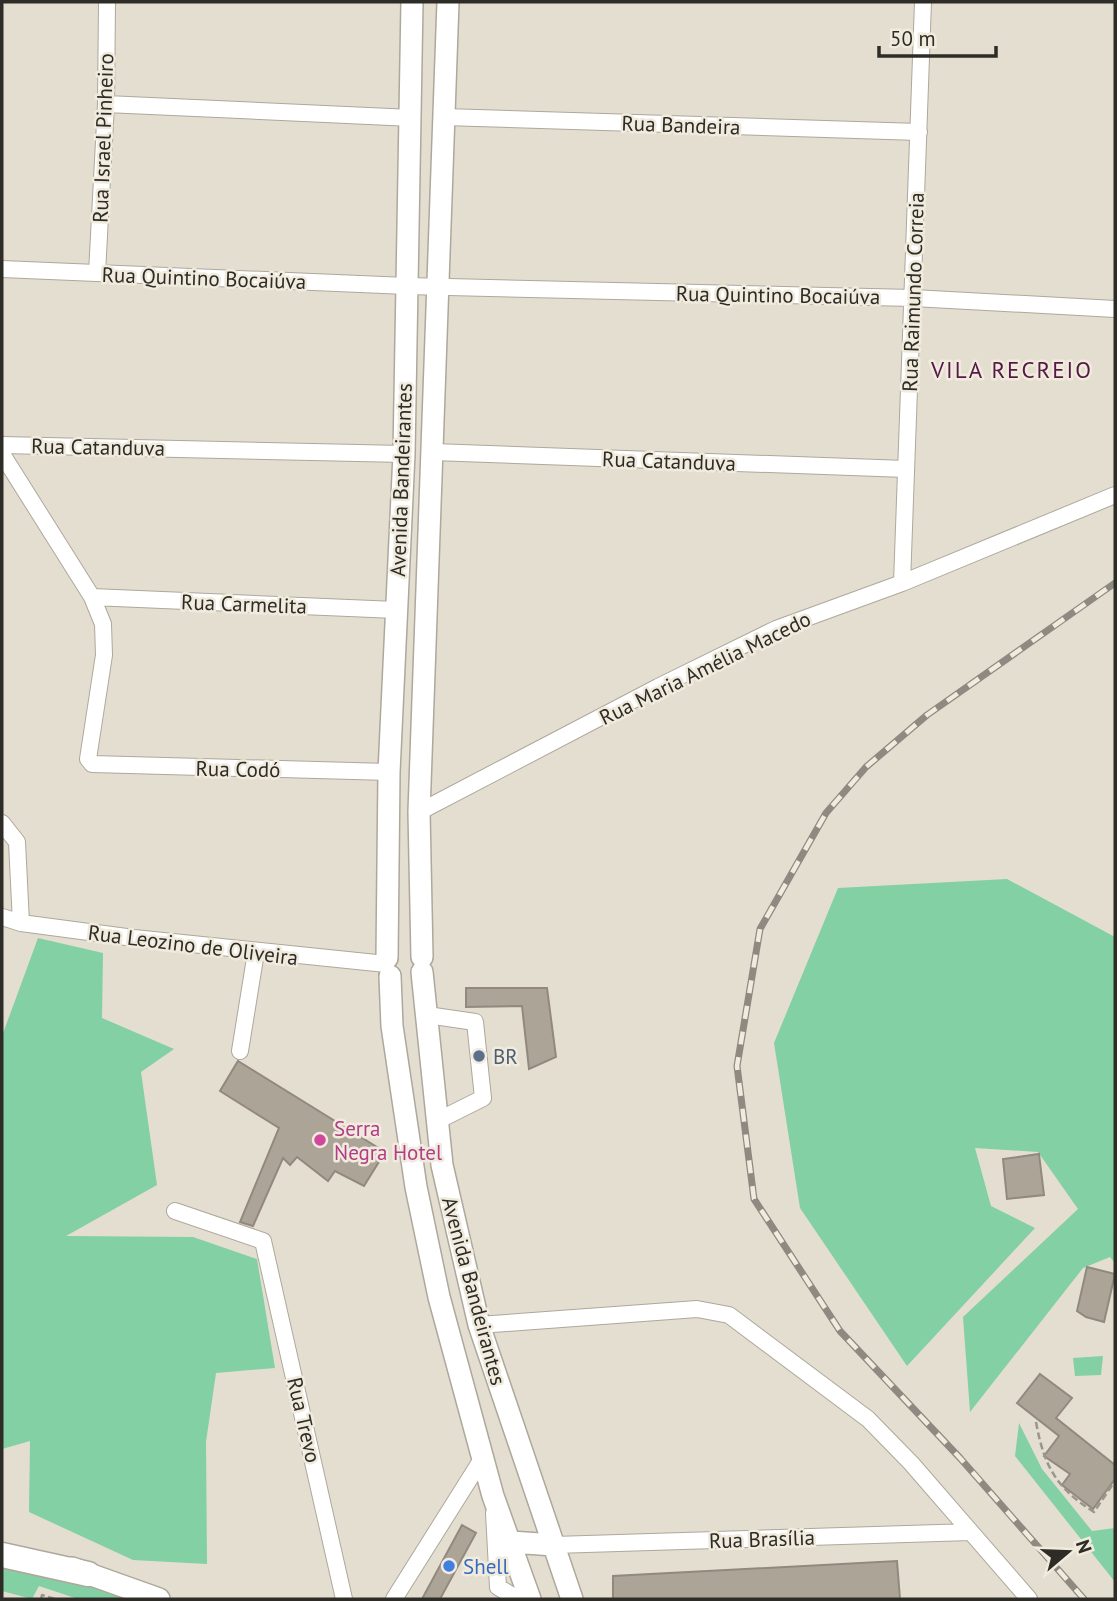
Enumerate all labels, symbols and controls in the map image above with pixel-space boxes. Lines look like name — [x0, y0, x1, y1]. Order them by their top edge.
scale bar — [879, 14, 996, 58]
text: 50 m — [890, 25, 936, 52]
street label: Rua Israel Pinheiro — [87, 53, 119, 223]
street label: Rua Bandeira — [621, 109, 741, 141]
street label: Rua Raimundo Correia — [896, 192, 930, 392]
street label: Rua Quintino Bocaiúva — [101, 261, 307, 295]
street label: Rua Quintino Bocaiúva — [676, 280, 880, 310]
district label: VILA RECREIO — [930, 355, 1093, 384]
street label: Avenida Bandeirantes — [384, 383, 418, 577]
street label: Rua Catanduva — [31, 432, 165, 462]
street label: Rua Catanduva — [602, 445, 736, 477]
street label: Rua Carmelita — [181, 588, 307, 620]
street label: Rua Maria Amélia Macedo — [595, 605, 815, 731]
street label: Rua Codó — [195, 755, 281, 783]
street label: Rua Leozino de Oliveira — [86, 919, 300, 971]
place label: BR — [493, 1043, 518, 1070]
marker: BR — [471, 1048, 487, 1064]
place label: Serra Negra Hotel — [334, 1115, 442, 1166]
marker: Serra Negra Hotel — [312, 1132, 328, 1148]
street label: Avenida Bandeirantes — [436, 1194, 512, 1388]
street label: Rua Trevo — [281, 1375, 327, 1465]
north arrow — [1033, 1517, 1103, 1587]
street label: Rua Brasília — [709, 1524, 815, 1554]
text: N — [1071, 1537, 1097, 1556]
place label: Shell — [463, 1553, 509, 1580]
marker: Shell — [441, 1558, 457, 1574]

